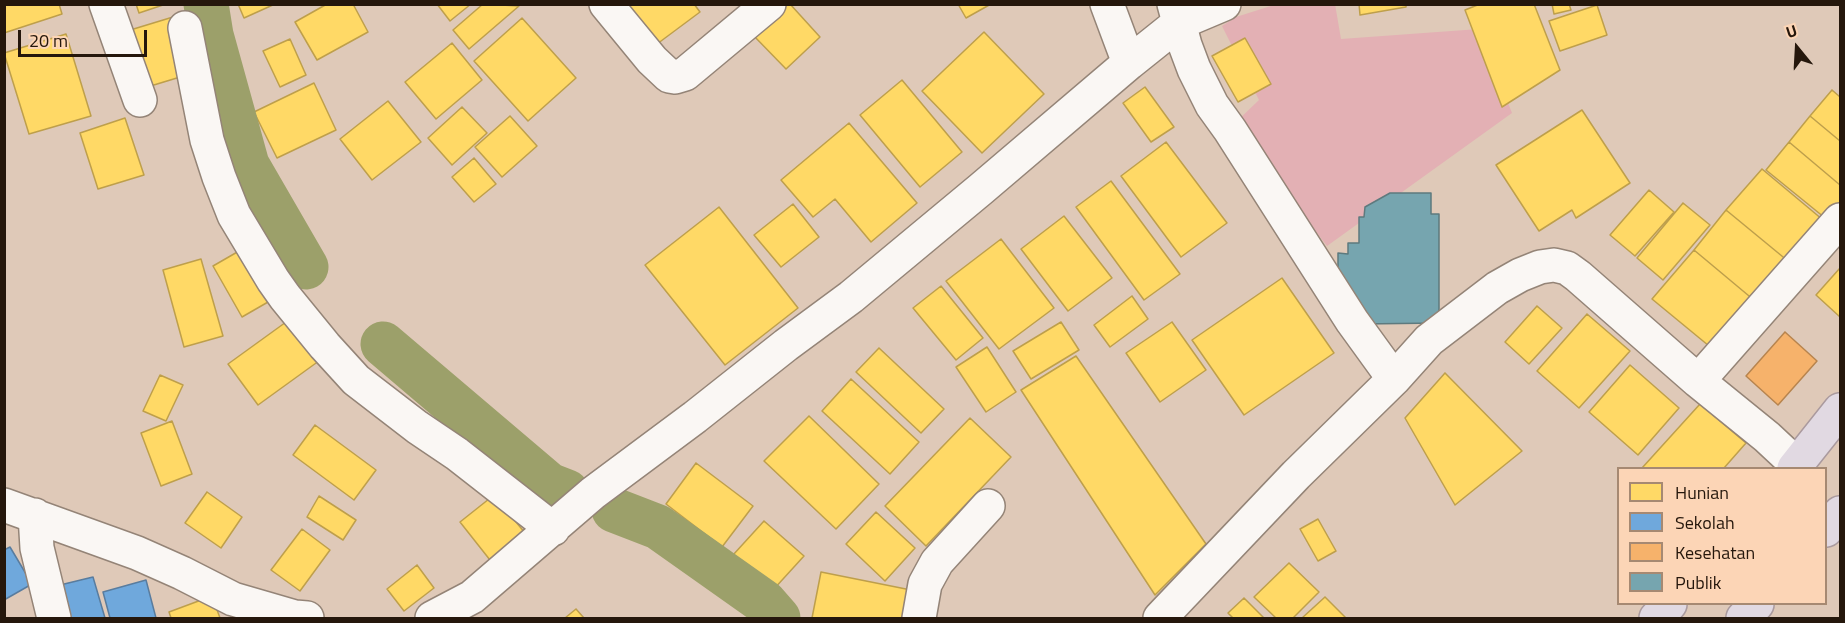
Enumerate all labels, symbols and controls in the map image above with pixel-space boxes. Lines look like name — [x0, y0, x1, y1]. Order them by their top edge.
scale bar — [21, 18, 150, 56]
north arrow — [1767, 18, 1827, 78]
text: U — [1783, 18, 1800, 44]
text: 20 m — [29, 27, 68, 54]
legend — [1617, 467, 1827, 605]
text: Hunian — [1675, 479, 1729, 506]
text: Sekolah — [1675, 509, 1735, 536]
text: Kesehatan — [1675, 539, 1755, 566]
text: Publik — [1675, 569, 1721, 596]

